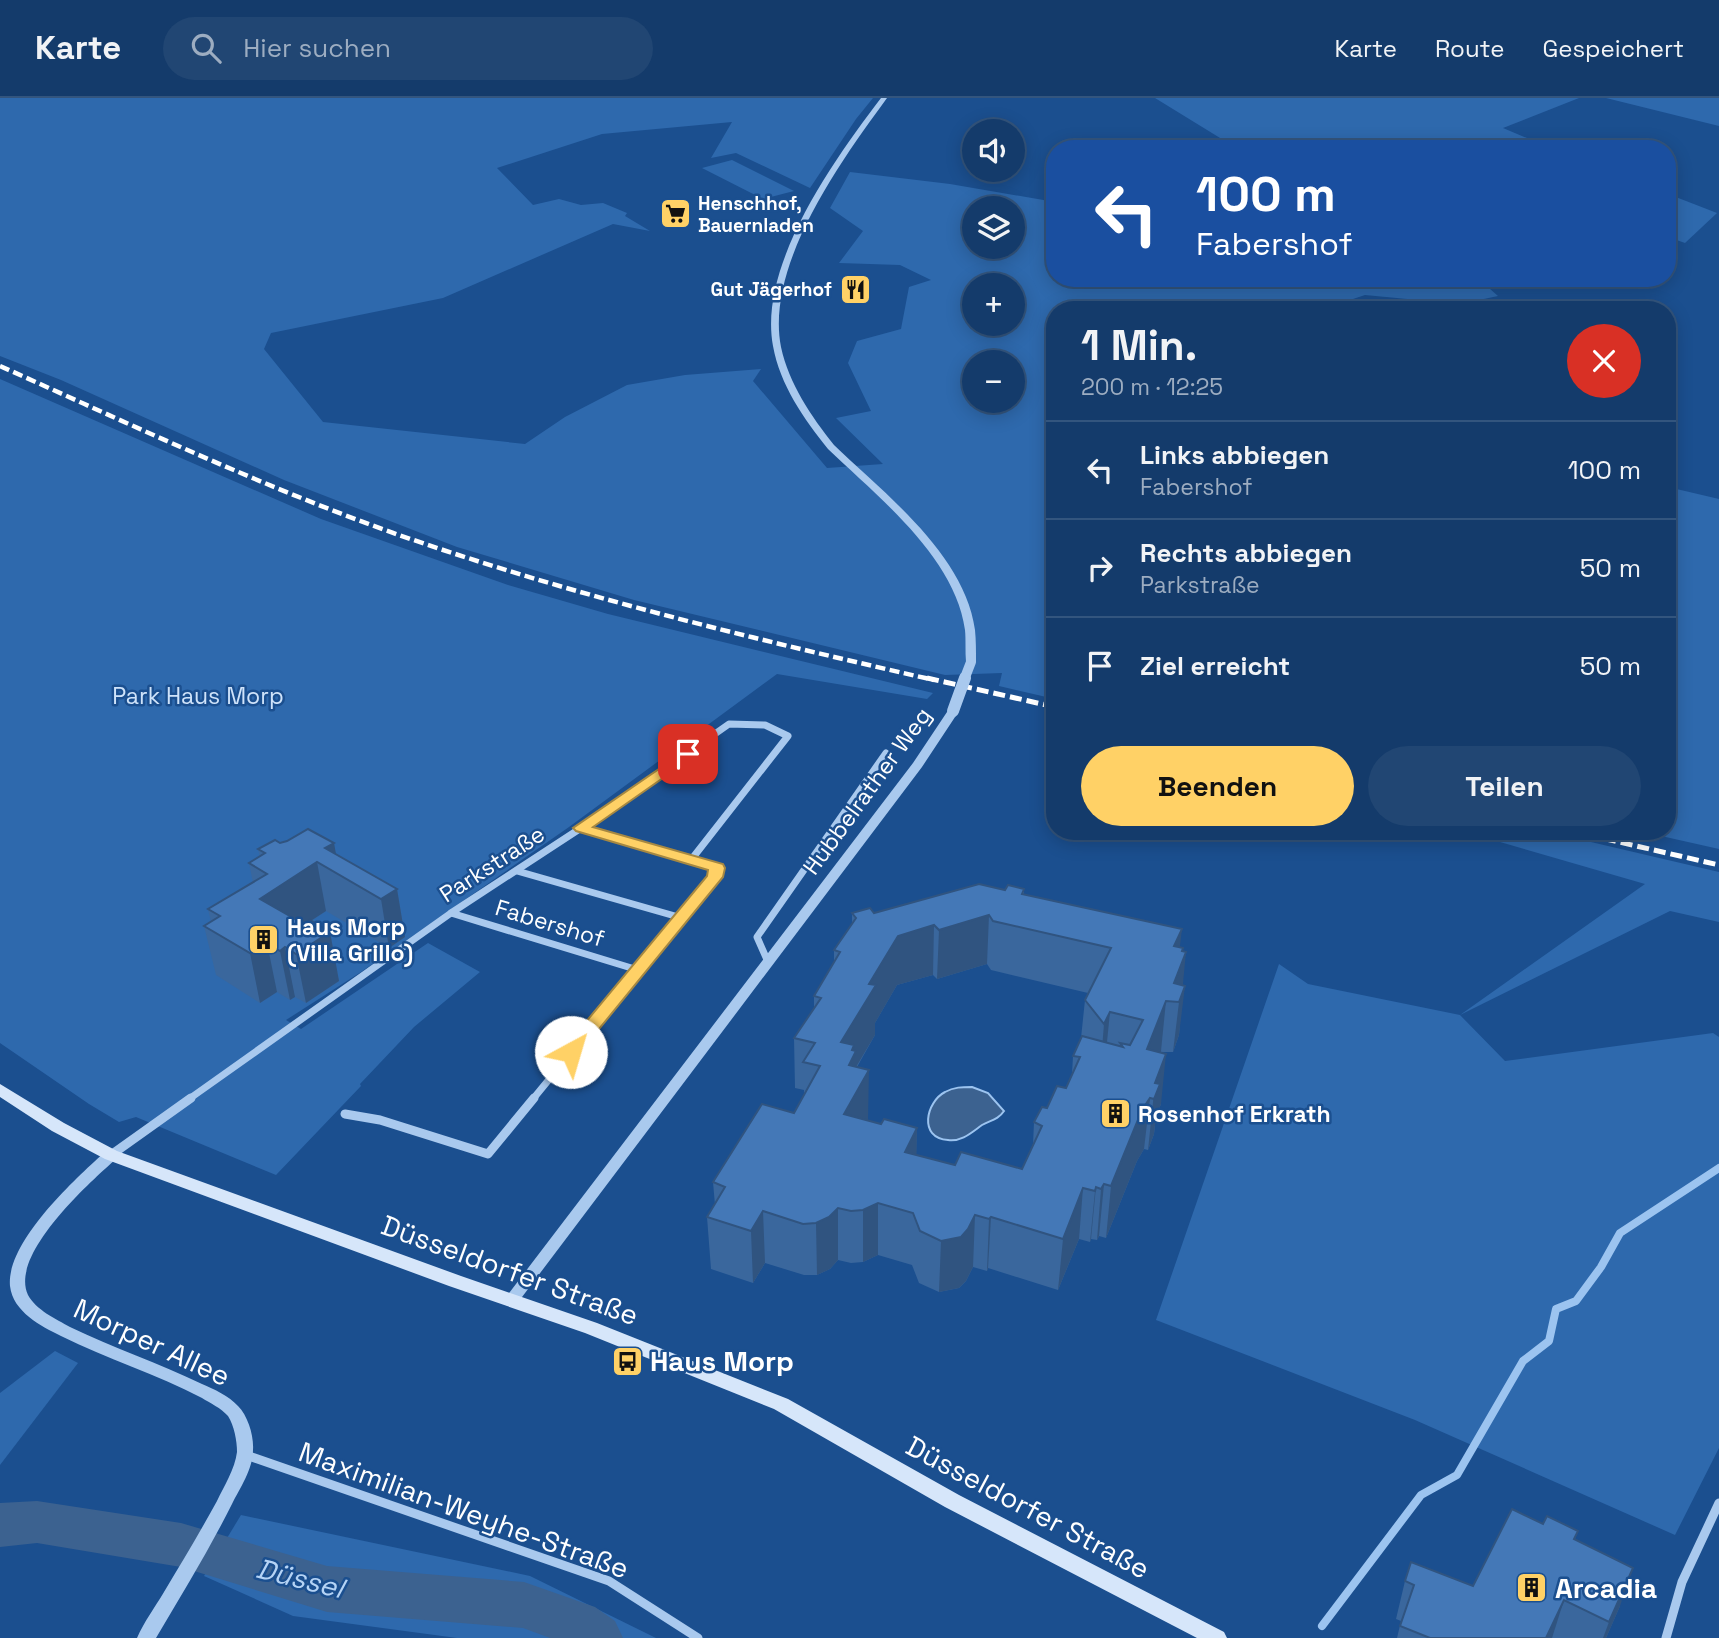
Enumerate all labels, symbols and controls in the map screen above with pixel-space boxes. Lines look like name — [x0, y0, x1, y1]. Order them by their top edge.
search box — [163, 17, 653, 80]
text: Karte — [35, 27, 121, 69]
icon: search — [187, 29, 225, 67]
text: Hier suchen — [243, 31, 391, 65]
text: Karte — [1335, 33, 1397, 64]
text: Route — [1435, 33, 1504, 64]
text: Gespeichert — [1542, 33, 1684, 64]
map controls — [962, 119, 1025, 413]
button: sound — [962, 119, 1025, 182]
text: 100 m — [1196, 163, 1336, 225]
icon: left — [1081, 168, 1172, 259]
place label: Henschhof, Bauernladen — [698, 191, 814, 238]
button: layers — [962, 196, 1025, 259]
supermarket icon: Henschhof, Bauernladen — [658, 197, 692, 231]
text: Fabershof — [1196, 224, 1353, 264]
restaurant icon: Gut Jägerhof — [838, 272, 872, 306]
button: + — [962, 273, 1025, 336]
place label: Gut Jägerhof — [711, 277, 832, 302]
text: 1 Min. — [1081, 319, 1197, 372]
button: close — [1567, 324, 1641, 398]
button: − — [962, 350, 1025, 413]
text: 200 m · 12:25 — [1081, 372, 1223, 402]
text: Links abbiegen — [1140, 438, 1329, 472]
icon: left — [1081, 451, 1119, 489]
text: 100 m — [1568, 453, 1641, 487]
text: Fabershof — [1140, 472, 1253, 502]
text: Rechts abbiegen — [1140, 536, 1352, 570]
icon: right — [1081, 549, 1119, 587]
text: 50 m — [1580, 551, 1641, 585]
text: Parkstraße — [1140, 570, 1260, 600]
icon: arrive — [1081, 647, 1119, 685]
text: Ziel erreicht — [1140, 649, 1290, 683]
text: 50 m — [1580, 649, 1641, 683]
park label: Park Haus Morp — [112, 681, 284, 711]
street label: Hubbelrather Weg — [796, 701, 938, 881]
pin — [658, 724, 718, 784]
icon: arrive — [669, 735, 707, 773]
button: Beenden — [1081, 746, 1354, 826]
button: Teilen — [1368, 746, 1641, 826]
street label: Parkstraße — [434, 819, 550, 909]
street label: Fabershof — [492, 892, 608, 954]
place label: Haus Morp (Villa Grillo) — [287, 912, 413, 968]
building icon: Haus Morp (Villa Grillo) — [247, 923, 281, 957]
position arrow — [534, 1015, 608, 1089]
building icon: Rosenhof Erkrath — [1098, 1097, 1132, 1131]
place label: Rosenhof Erkrath — [1138, 1099, 1331, 1129]
street label: Düsseldorfer Straße — [377, 1207, 643, 1333]
street label: Morper Allee — [68, 1290, 236, 1394]
place label: Haus Morp — [650, 1343, 794, 1379]
bus stop icon: Haus Morp — [610, 1344, 644, 1378]
street label: Düsseldorfer Straße — [900, 1428, 1156, 1586]
street label: Maximilian-Weyhe-Straße — [294, 1433, 634, 1587]
water label: Düssel — [253, 1550, 350, 1607]
place label: Arcadia — [1555, 1570, 1657, 1606]
building icon: Arcadia — [1515, 1571, 1549, 1605]

